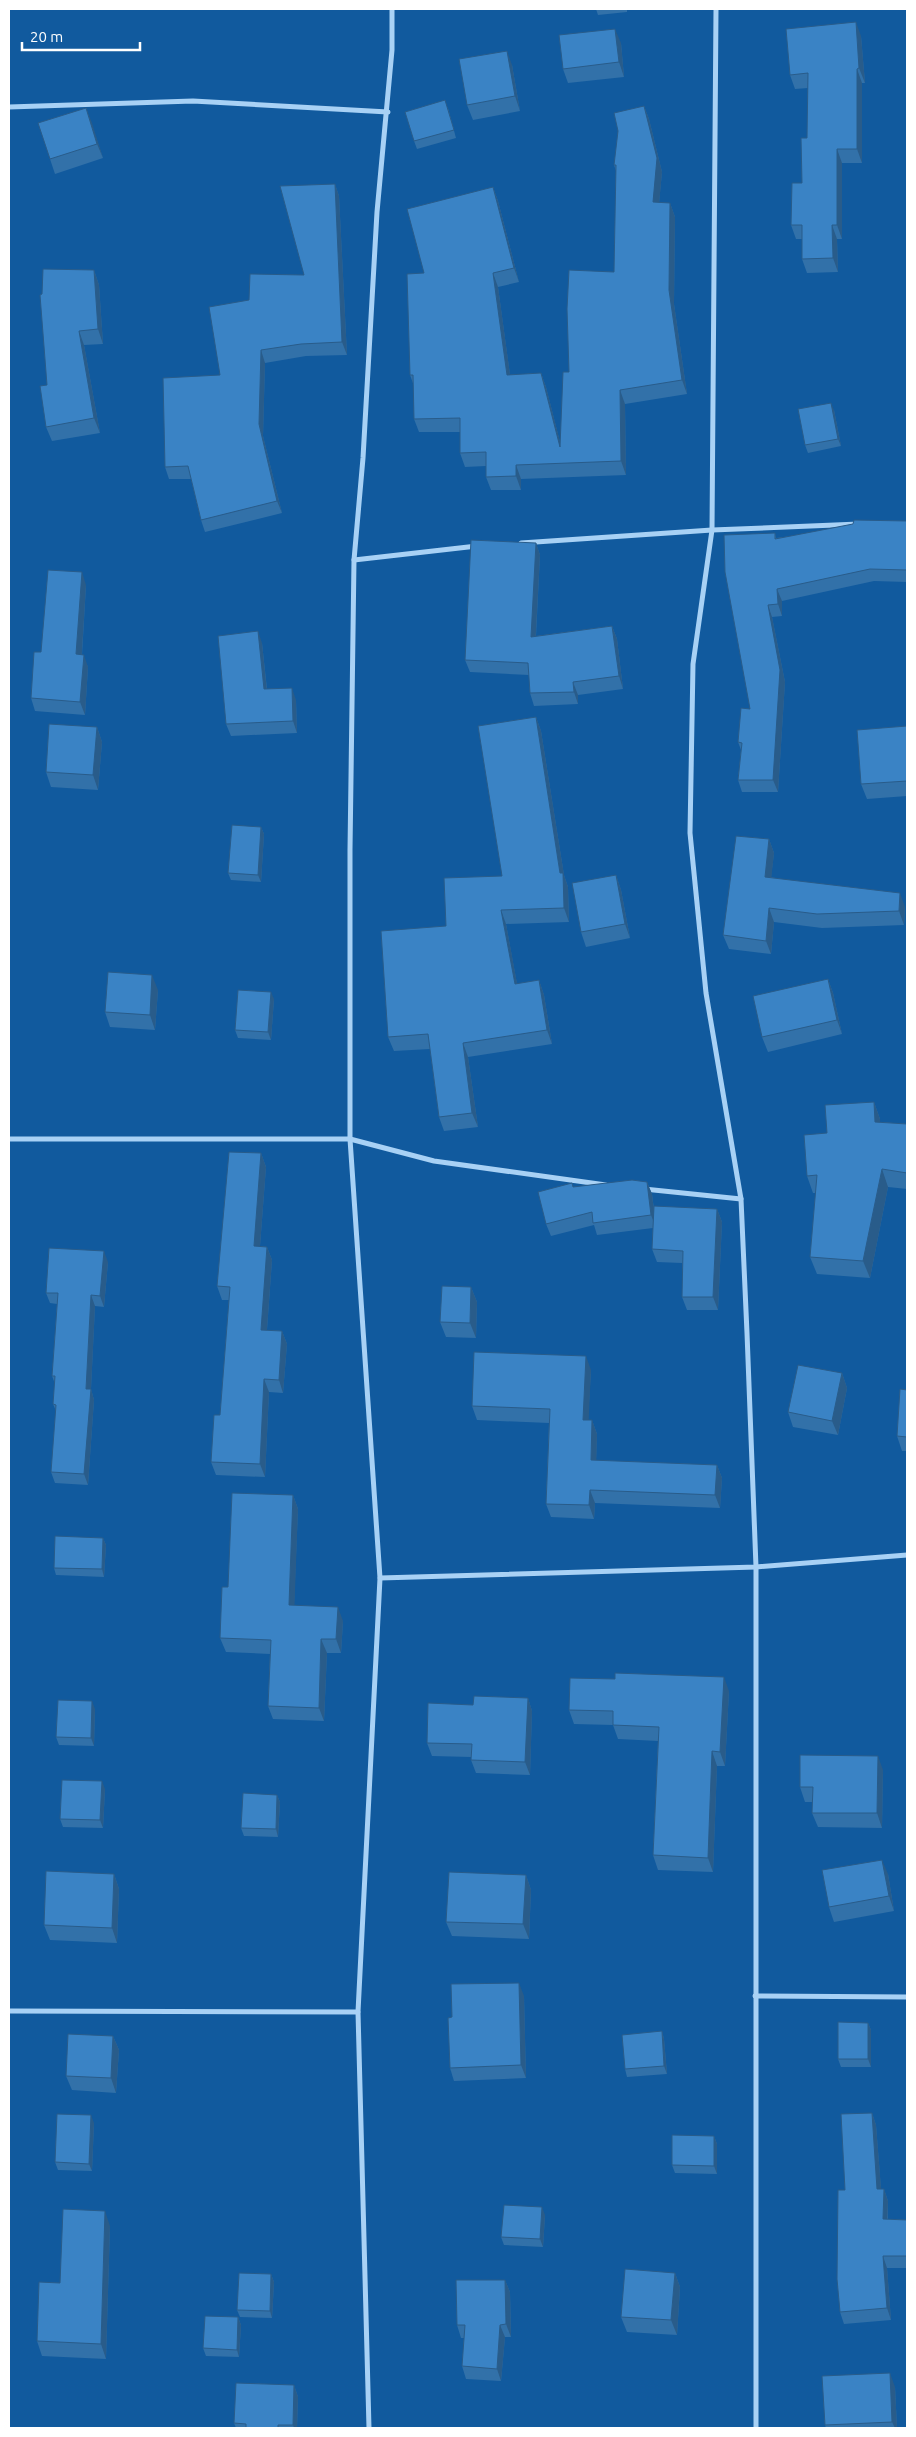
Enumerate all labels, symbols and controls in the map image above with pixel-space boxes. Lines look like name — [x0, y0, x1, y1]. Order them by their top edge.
scale bar — [22, 20, 140, 52]
text: 20 m — [30, 28, 63, 45]

